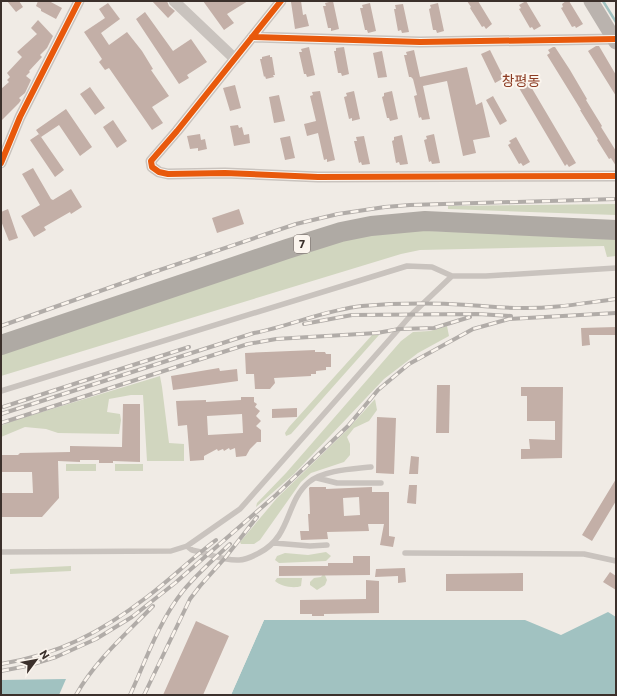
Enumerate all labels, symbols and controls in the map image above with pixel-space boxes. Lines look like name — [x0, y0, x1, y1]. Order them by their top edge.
district label: 창평동 — [502, 72, 540, 89]
road number: 7 — [294, 235, 310, 253]
north arrow — [16, 640, 56, 680]
text: N — [37, 647, 53, 661]

